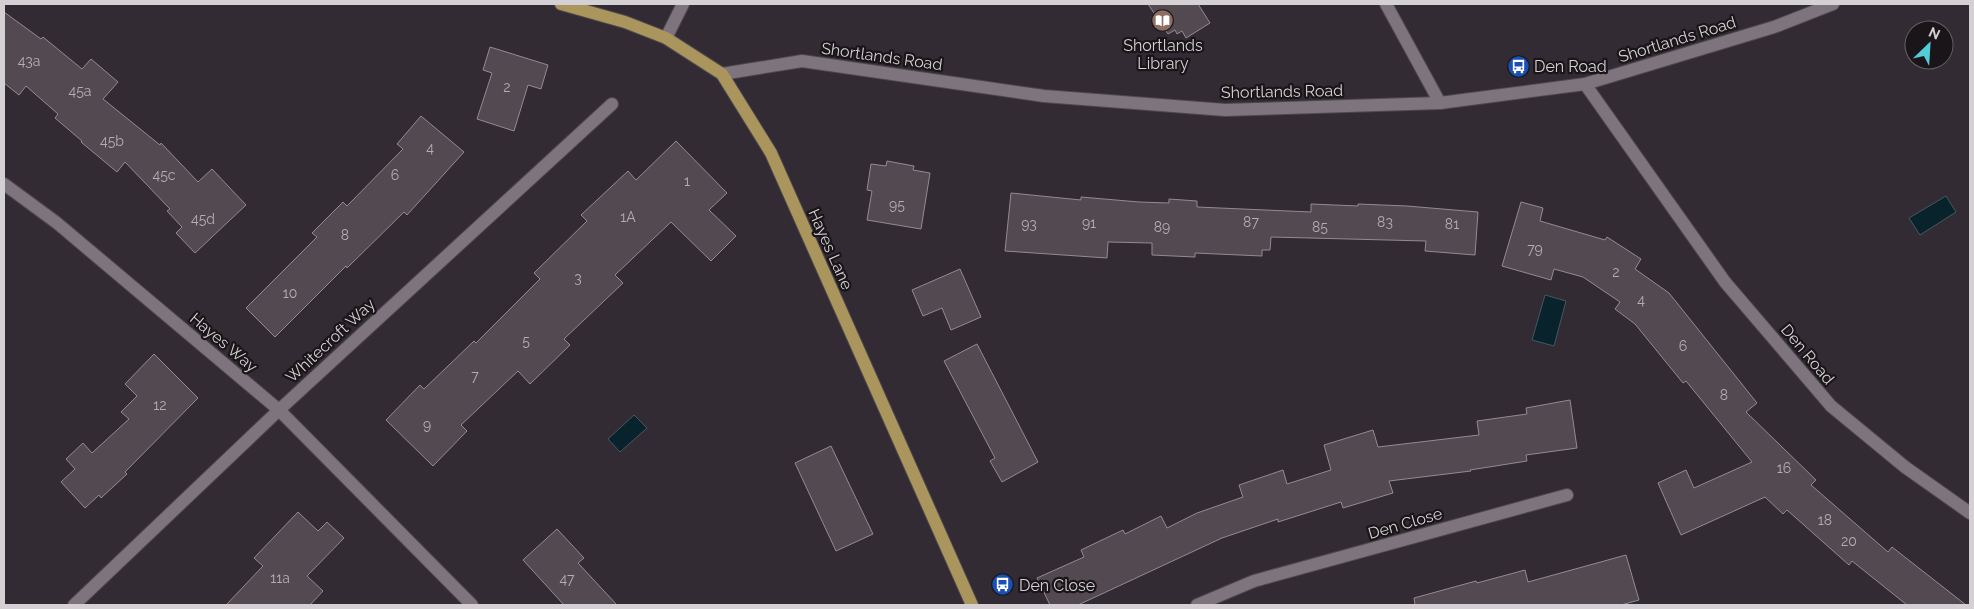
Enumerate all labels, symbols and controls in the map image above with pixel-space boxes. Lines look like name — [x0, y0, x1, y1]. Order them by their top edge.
library icon: Shortlands Library — [1151, 9, 1175, 33]
street label: Shortlands Road — [1616, 13, 1738, 66]
north arrow — [1904, 20, 1954, 70]
text: N — [1926, 24, 1943, 43]
place label: Shortlands Library — [1123, 36, 1203, 73]
street label: Shortlands Road — [820, 39, 944, 74]
house number: 43a — [18, 53, 40, 69]
bus stop icon: Den Road — [1506, 54, 1530, 78]
place label: Den Road — [1534, 57, 1607, 76]
house number: 2 — [503, 79, 511, 95]
street label: Shortlands Road — [1221, 81, 1343, 102]
house number: 45a — [69, 83, 91, 99]
house number: 45b — [100, 133, 124, 149]
house number: 4 — [426, 140, 434, 156]
house number: 45c — [153, 167, 176, 183]
house number: 6 — [391, 167, 399, 183]
house number: 1 — [684, 173, 690, 189]
house number: 95 — [889, 197, 905, 213]
street label: Hayes Lane — [804, 206, 857, 293]
house number: 1A — [620, 209, 636, 225]
house number: 45d — [191, 211, 215, 227]
house number: 87 — [1243, 214, 1259, 230]
house number: 83 — [1377, 214, 1393, 230]
house number: 91 — [1082, 215, 1096, 231]
house number: 93 — [1021, 216, 1037, 232]
house number: 81 — [1445, 216, 1459, 232]
house number: 89 — [1154, 219, 1170, 235]
house number: 85 — [1312, 219, 1328, 235]
house number: 8 — [341, 227, 349, 243]
house number: 79 — [1527, 241, 1543, 257]
house number: 2 — [1612, 264, 1620, 280]
house number: 3 — [574, 270, 582, 286]
house number: 10 — [283, 285, 297, 301]
house number: 4 — [1637, 292, 1645, 308]
street label: Whitecroft Way — [282, 294, 379, 386]
street label: Hayes Way — [186, 309, 262, 376]
street label: Den Road — [1777, 320, 1838, 388]
house number: 5 — [522, 333, 530, 349]
house number: 6 — [1679, 338, 1687, 354]
house number: 7 — [471, 368, 479, 384]
house number: 8 — [1720, 387, 1728, 403]
house number: 12 — [153, 397, 167, 413]
house number: 9 — [423, 417, 431, 433]
house number: 16 — [1777, 460, 1791, 476]
street label: Den Close — [1366, 504, 1444, 543]
house number: 18 — [1818, 512, 1832, 528]
house number: 20 — [1841, 533, 1857, 549]
house number: 11a — [270, 570, 290, 586]
house number: 47 — [559, 571, 575, 587]
bus stop icon: Den Close — [991, 573, 1015, 597]
place label: Den Close — [1019, 576, 1095, 595]

